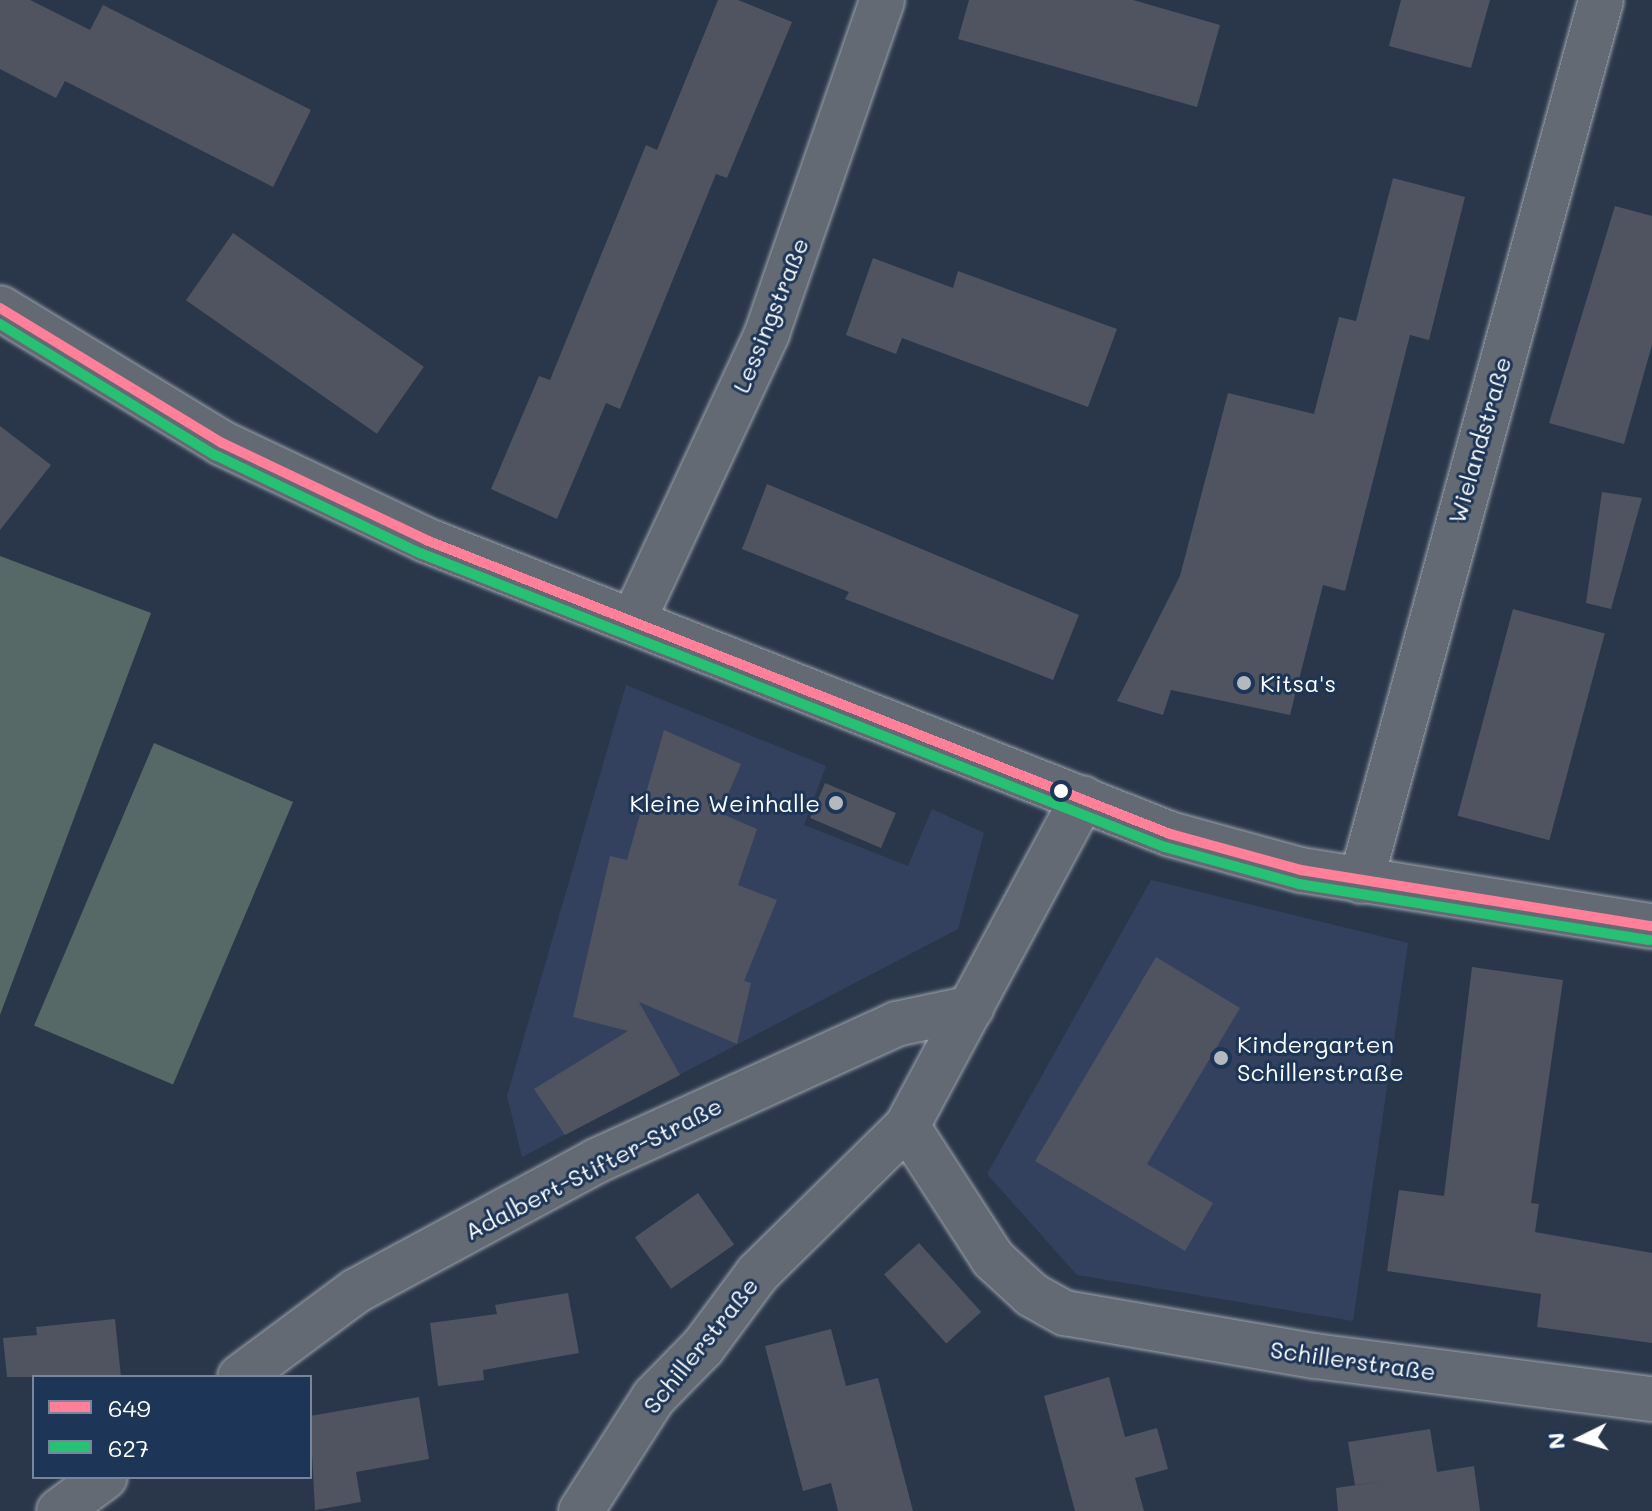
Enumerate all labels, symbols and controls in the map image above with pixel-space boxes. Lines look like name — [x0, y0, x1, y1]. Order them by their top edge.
street label: Lessingstraße — [726, 233, 814, 397]
street label: Wielandstraße — [1441, 353, 1517, 527]
place label: Kitsa's — [1260, 669, 1336, 697]
marker: Kitsa's — [1235, 674, 1253, 692]
unlabelled marker — [1053, 783, 1069, 799]
place label: Kleine Weinhalle — [629, 789, 820, 817]
marker: Kleine Weinhalle — [827, 794, 845, 812]
place label: Kindergarten Schillerstraße — [1237, 1030, 1404, 1086]
marker: Kindergarten Schillerstraße — [1212, 1049, 1230, 1067]
street label: Adalbert-Stifter-Straße — [459, 1090, 727, 1246]
street label: Schillerstraße — [636, 1271, 764, 1419]
street label: Schillerstraße — [1268, 1334, 1438, 1386]
legend — [32, 1375, 312, 1479]
text: 649 — [108, 1392, 151, 1423]
north arrow — [1540, 1399, 1620, 1479]
text: 627 — [108, 1432, 149, 1463]
text: N — [1540, 1432, 1571, 1451]

